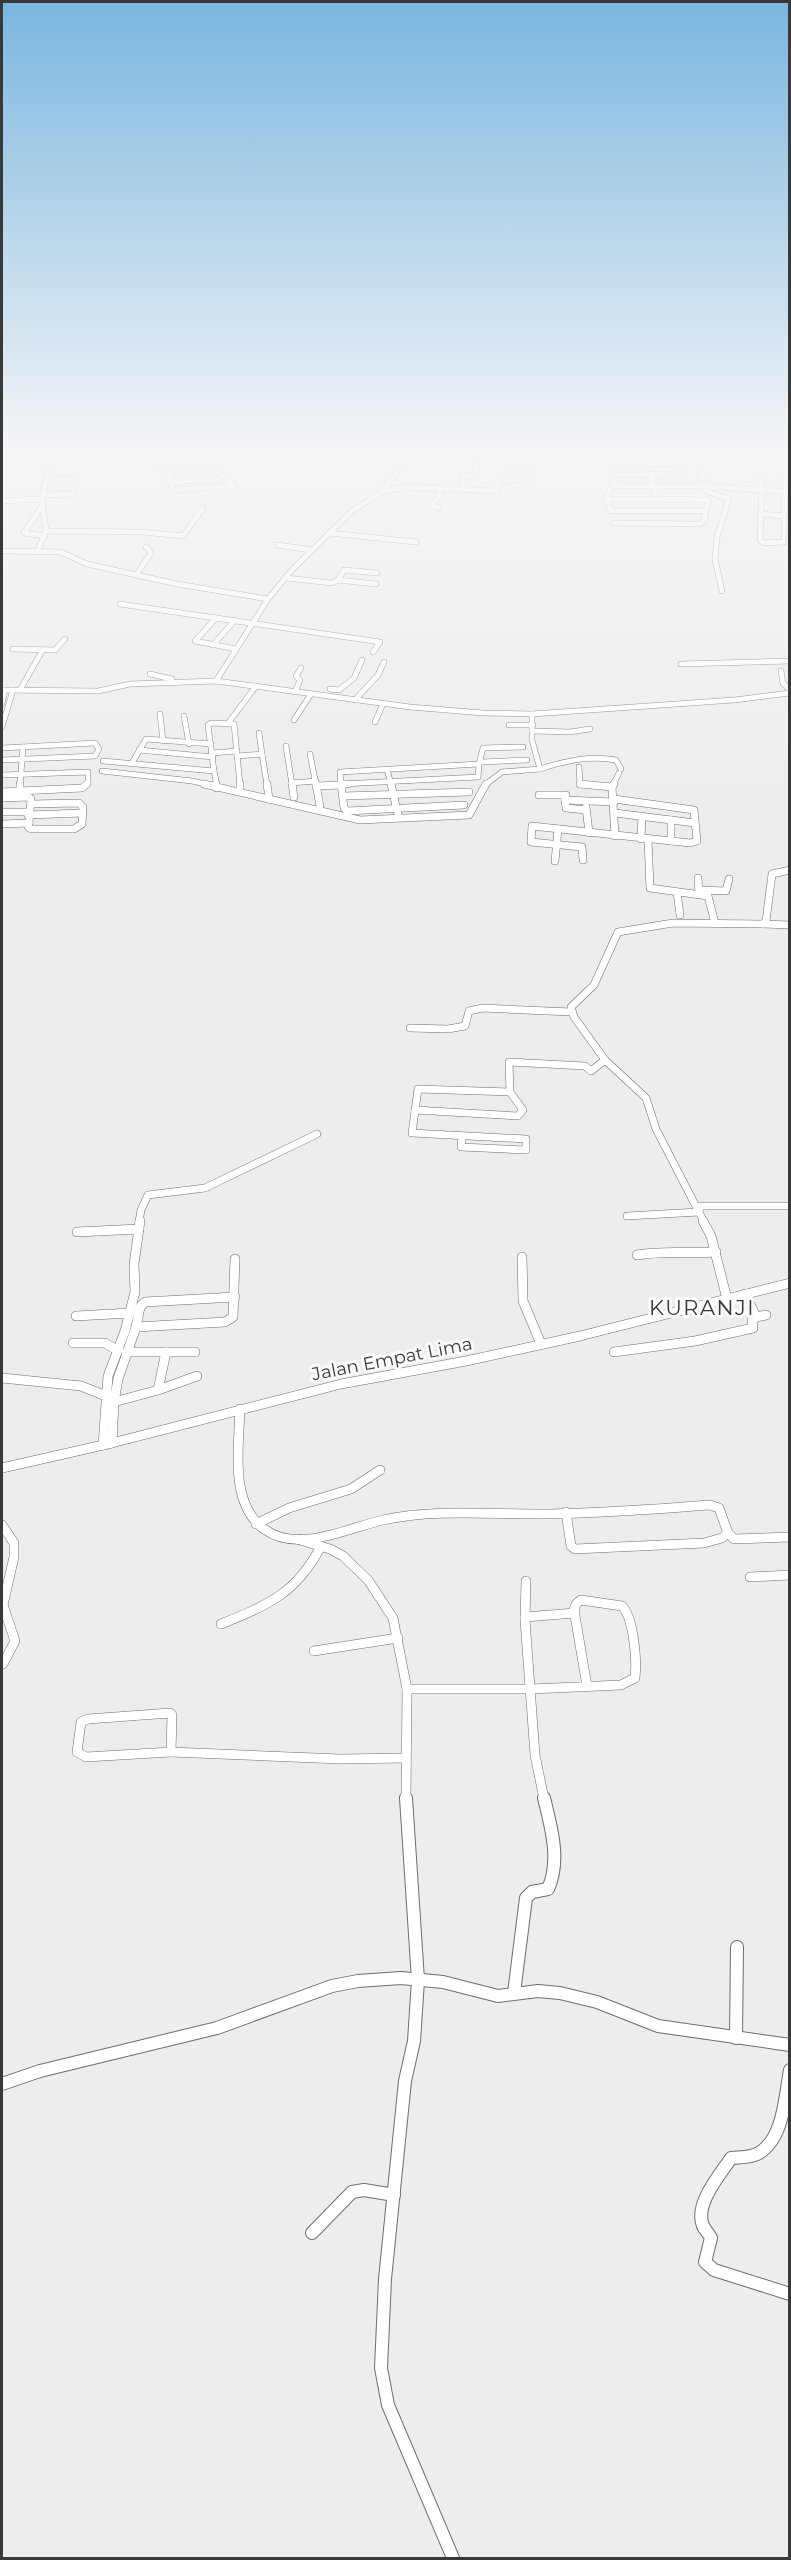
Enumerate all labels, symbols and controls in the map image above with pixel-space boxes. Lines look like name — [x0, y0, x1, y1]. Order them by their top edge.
district label: KURANJI — [649, 1295, 755, 1320]
street label: Jalan Empat Lima — [309, 1333, 474, 1386]

